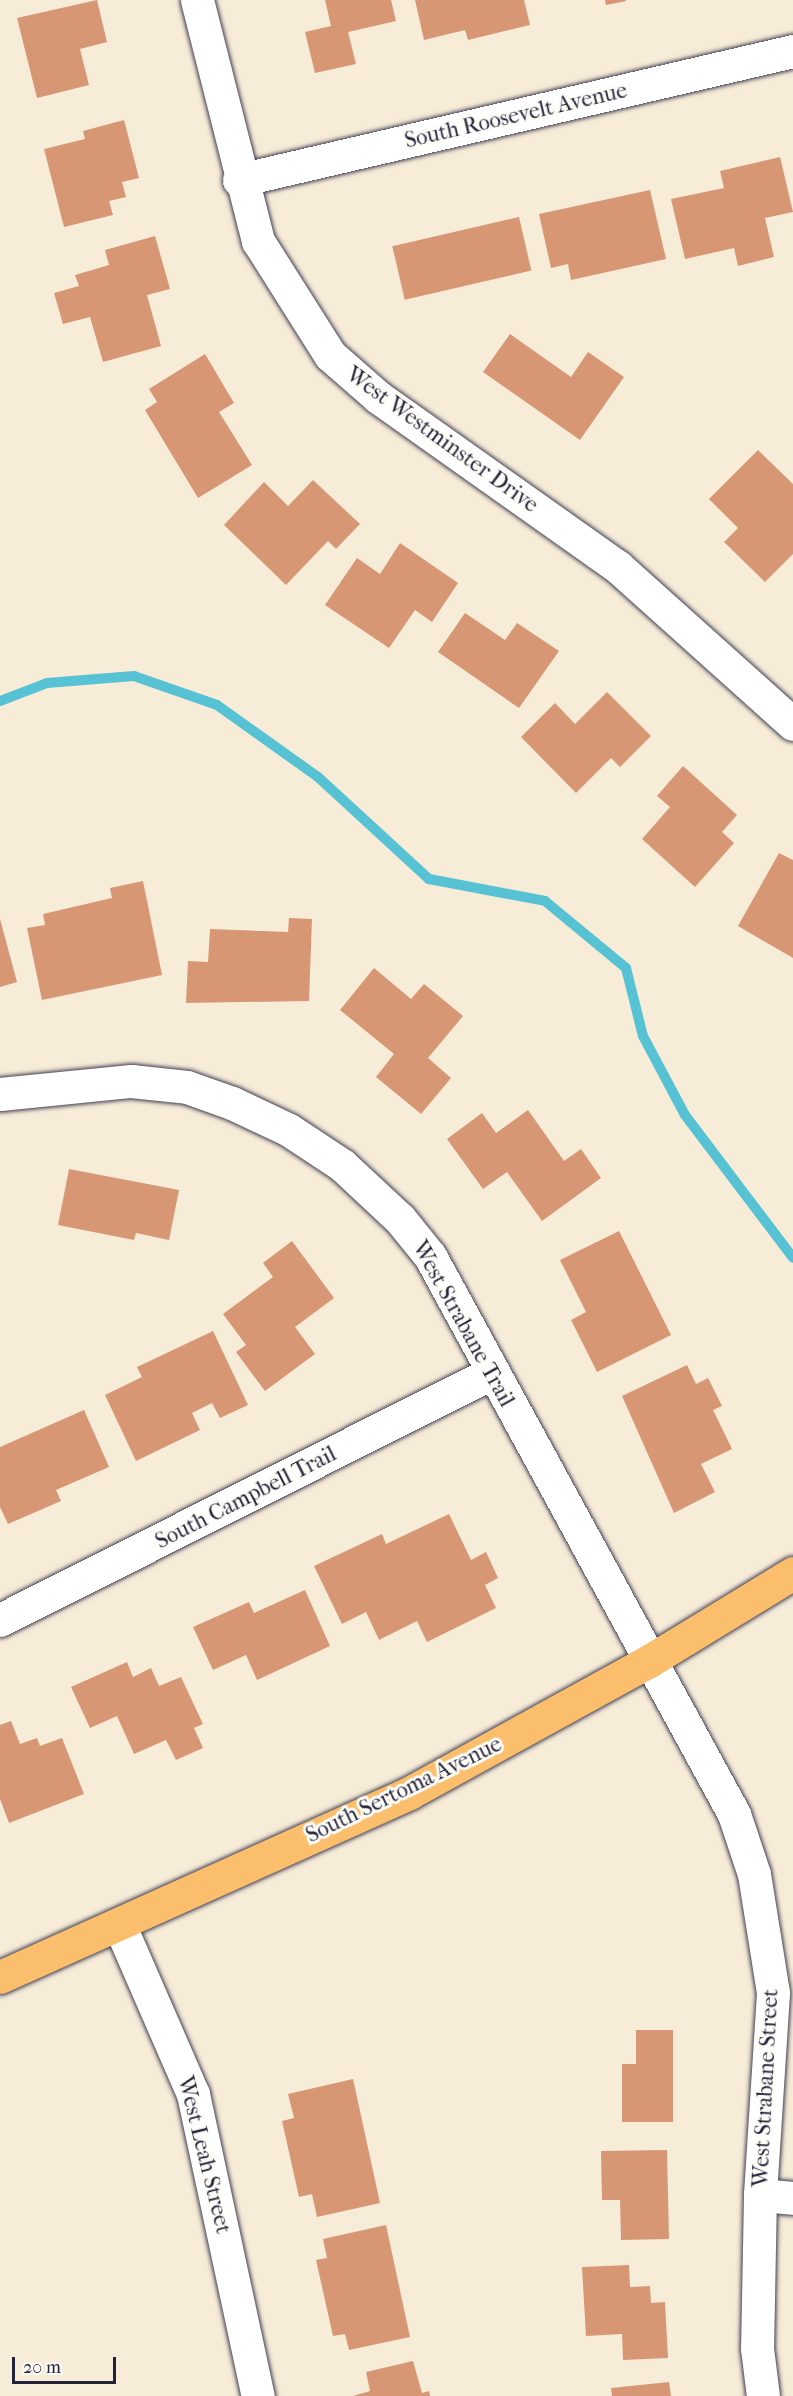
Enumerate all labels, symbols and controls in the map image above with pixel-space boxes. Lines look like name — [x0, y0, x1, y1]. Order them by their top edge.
street label: South Roosevelt Avenue — [402, 78, 630, 154]
street label: West Westminster Drive — [341, 361, 543, 519]
street label: West Strabane Trail — [406, 1236, 520, 1412]
street label: South Campbell Trail — [151, 1441, 341, 1555]
street label: South Sertoma Avenue — [302, 1731, 506, 1849]
street label: West Strabane Street — [748, 1988, 784, 2188]
street label: West Leah Street — [172, 2074, 236, 2236]
scale bar — [15, 2345, 118, 2383]
text: 20 m — [23, 2357, 61, 2378]

